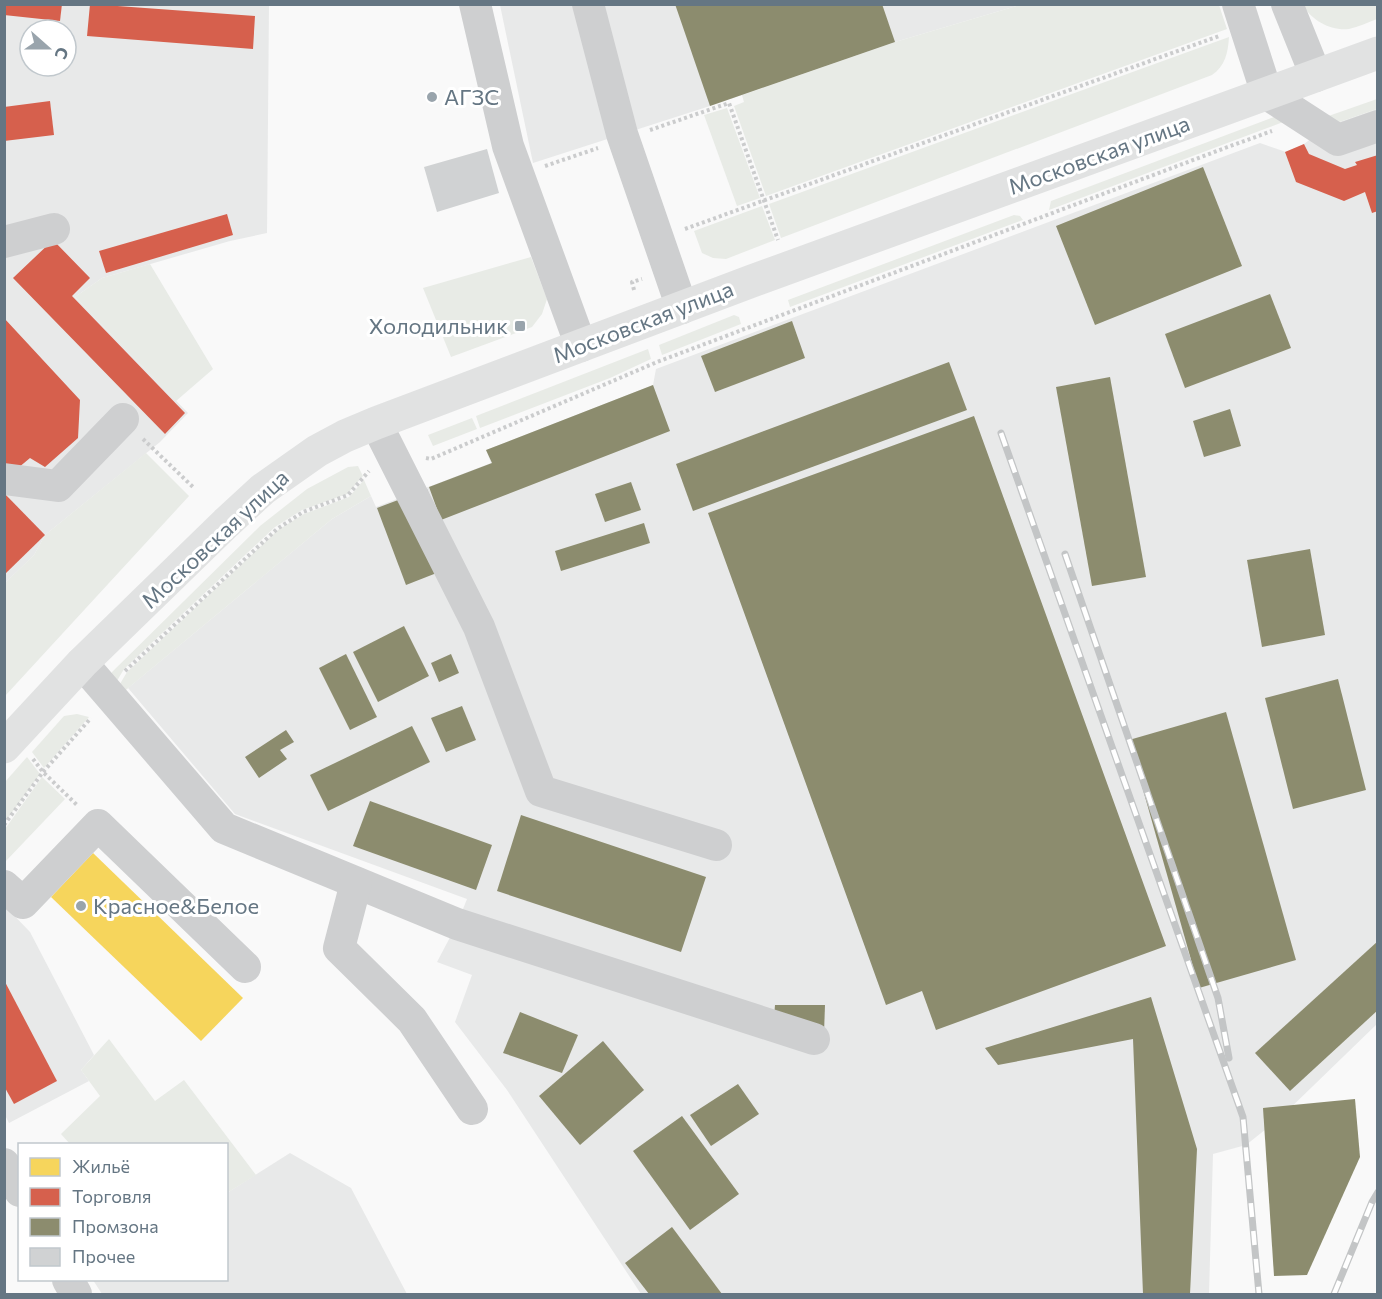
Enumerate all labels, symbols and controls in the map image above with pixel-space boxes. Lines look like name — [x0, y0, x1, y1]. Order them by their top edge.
north arrow — [18, 18, 78, 78]
text: С — [52, 45, 73, 62]
place label: АГЗС — [444, 83, 499, 110]
marker: АГЗС — [425, 90, 439, 104]
street label: Московская улица — [1004, 109, 1193, 200]
street label: Московская улица — [549, 275, 737, 368]
place label: Холодильник — [369, 312, 508, 339]
marker: Холодильник — [513, 319, 527, 333]
street label: Московская улица — [136, 464, 294, 614]
place label: Красное&Белое — [93, 892, 259, 919]
marker: Красное&Белое — [74, 899, 88, 913]
legend — [18, 1143, 228, 1281]
text: Жильё — [72, 1155, 130, 1177]
text: Торговля — [72, 1185, 151, 1207]
text: Промзона — [72, 1215, 159, 1237]
text: Прочее — [72, 1245, 135, 1267]

